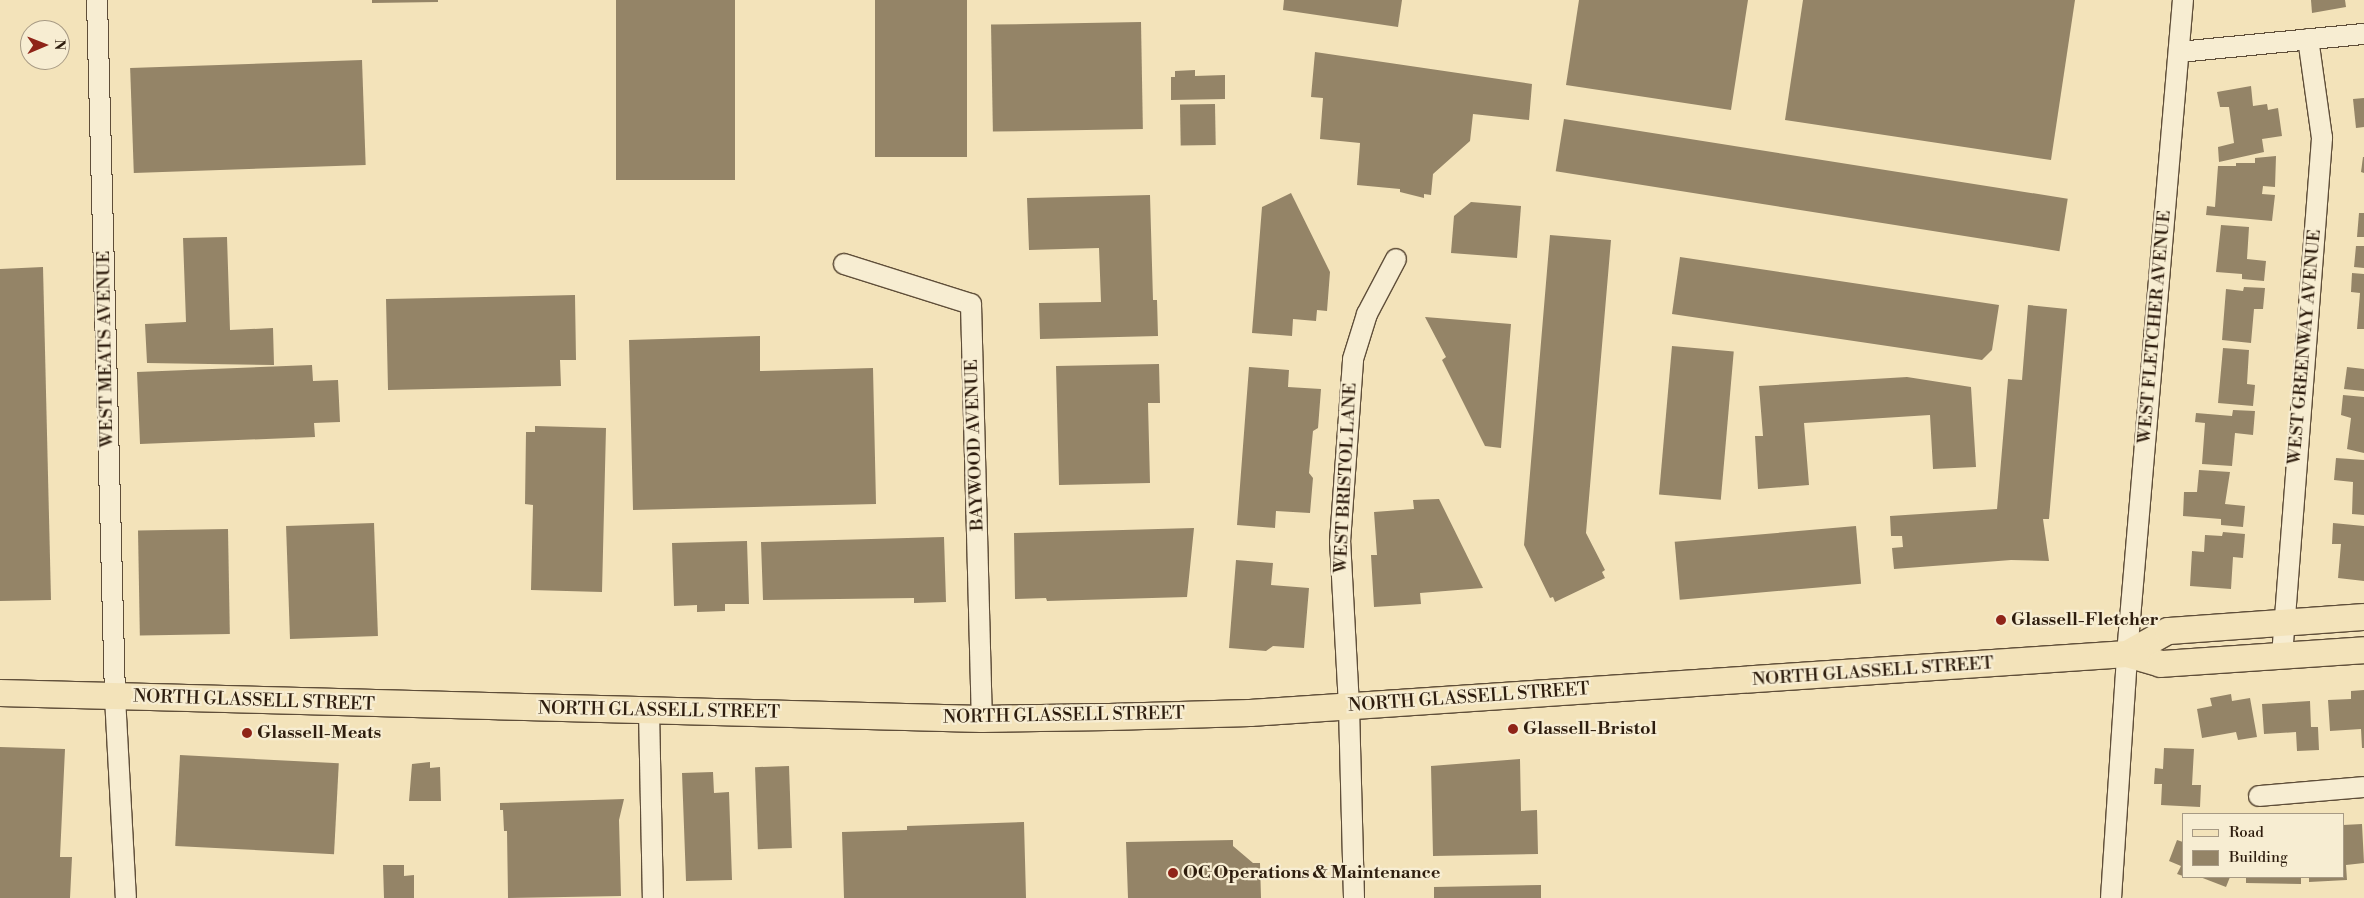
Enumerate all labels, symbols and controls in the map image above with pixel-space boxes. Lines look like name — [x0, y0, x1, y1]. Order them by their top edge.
north arrow — [20, 20, 70, 70]
text: N — [50, 39, 68, 50]
street label: WEST FLETCHER AVENUE — [2134, 209, 2176, 445]
street label: WEST GREENWAY AVENUE — [2284, 228, 2326, 466]
street label: WEST MEATS AVENUE — [93, 250, 119, 448]
street label: BAYWOOD AVENUE — [961, 359, 989, 531]
street label: WEST BRISTOL LANE — [1330, 382, 1362, 574]
place label: Glassell-Fletcher — [2011, 609, 2159, 631]
marker: Glassell-Fletcher — [1995, 614, 2007, 626]
street label: NORTH GLASSELL STREET — [1752, 653, 1994, 691]
street label: NORTH GLASSELL STREET — [1348, 679, 1590, 717]
street label: NORTH GLASSELL STREET — [133, 686, 375, 716]
street label: NORTH GLASSELL STREET — [538, 698, 780, 724]
street label: NORTH GLASSELL STREET — [943, 703, 1185, 729]
place label: Glassell-Bristol — [1523, 718, 1657, 740]
place label: Glassell-Meats — [257, 722, 381, 744]
marker: Glassell-Bristol — [1507, 723, 1519, 735]
marker: Glassell-Meats — [241, 727, 253, 739]
legend — [2182, 813, 2344, 878]
text: Road — [2229, 823, 2264, 842]
text: Building — [2229, 848, 2288, 867]
place label: OC Operations & Maintenance — [1183, 862, 1441, 884]
marker: OC Operations & Maintenance — [1167, 867, 1179, 879]

